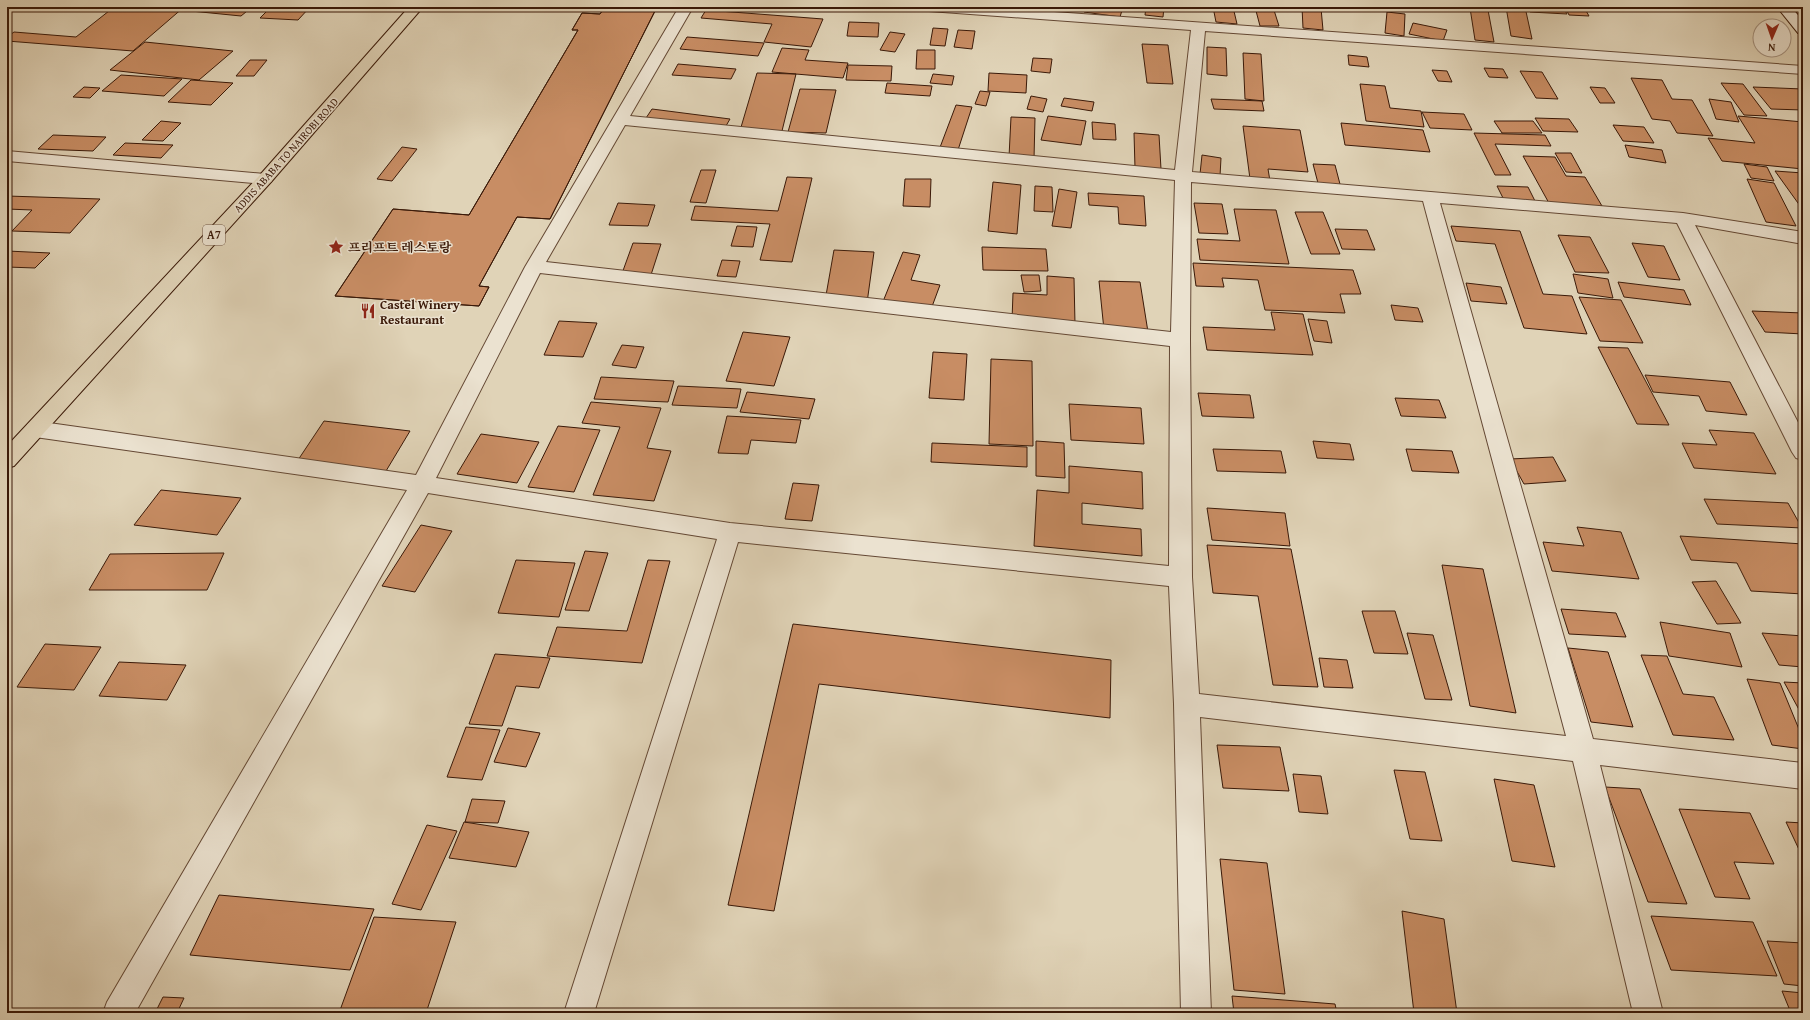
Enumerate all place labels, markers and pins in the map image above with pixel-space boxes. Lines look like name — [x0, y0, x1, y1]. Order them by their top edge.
place icon: 프리프트 레스토랑 — [327, 238, 345, 256]
place label: 프리프트 레스토랑 — [348, 238, 452, 257]
place label: Castel Winery Restaurant — [380, 295, 460, 329]
restaurant icon: Castel Winery Restaurant — [359, 302, 377, 320]

